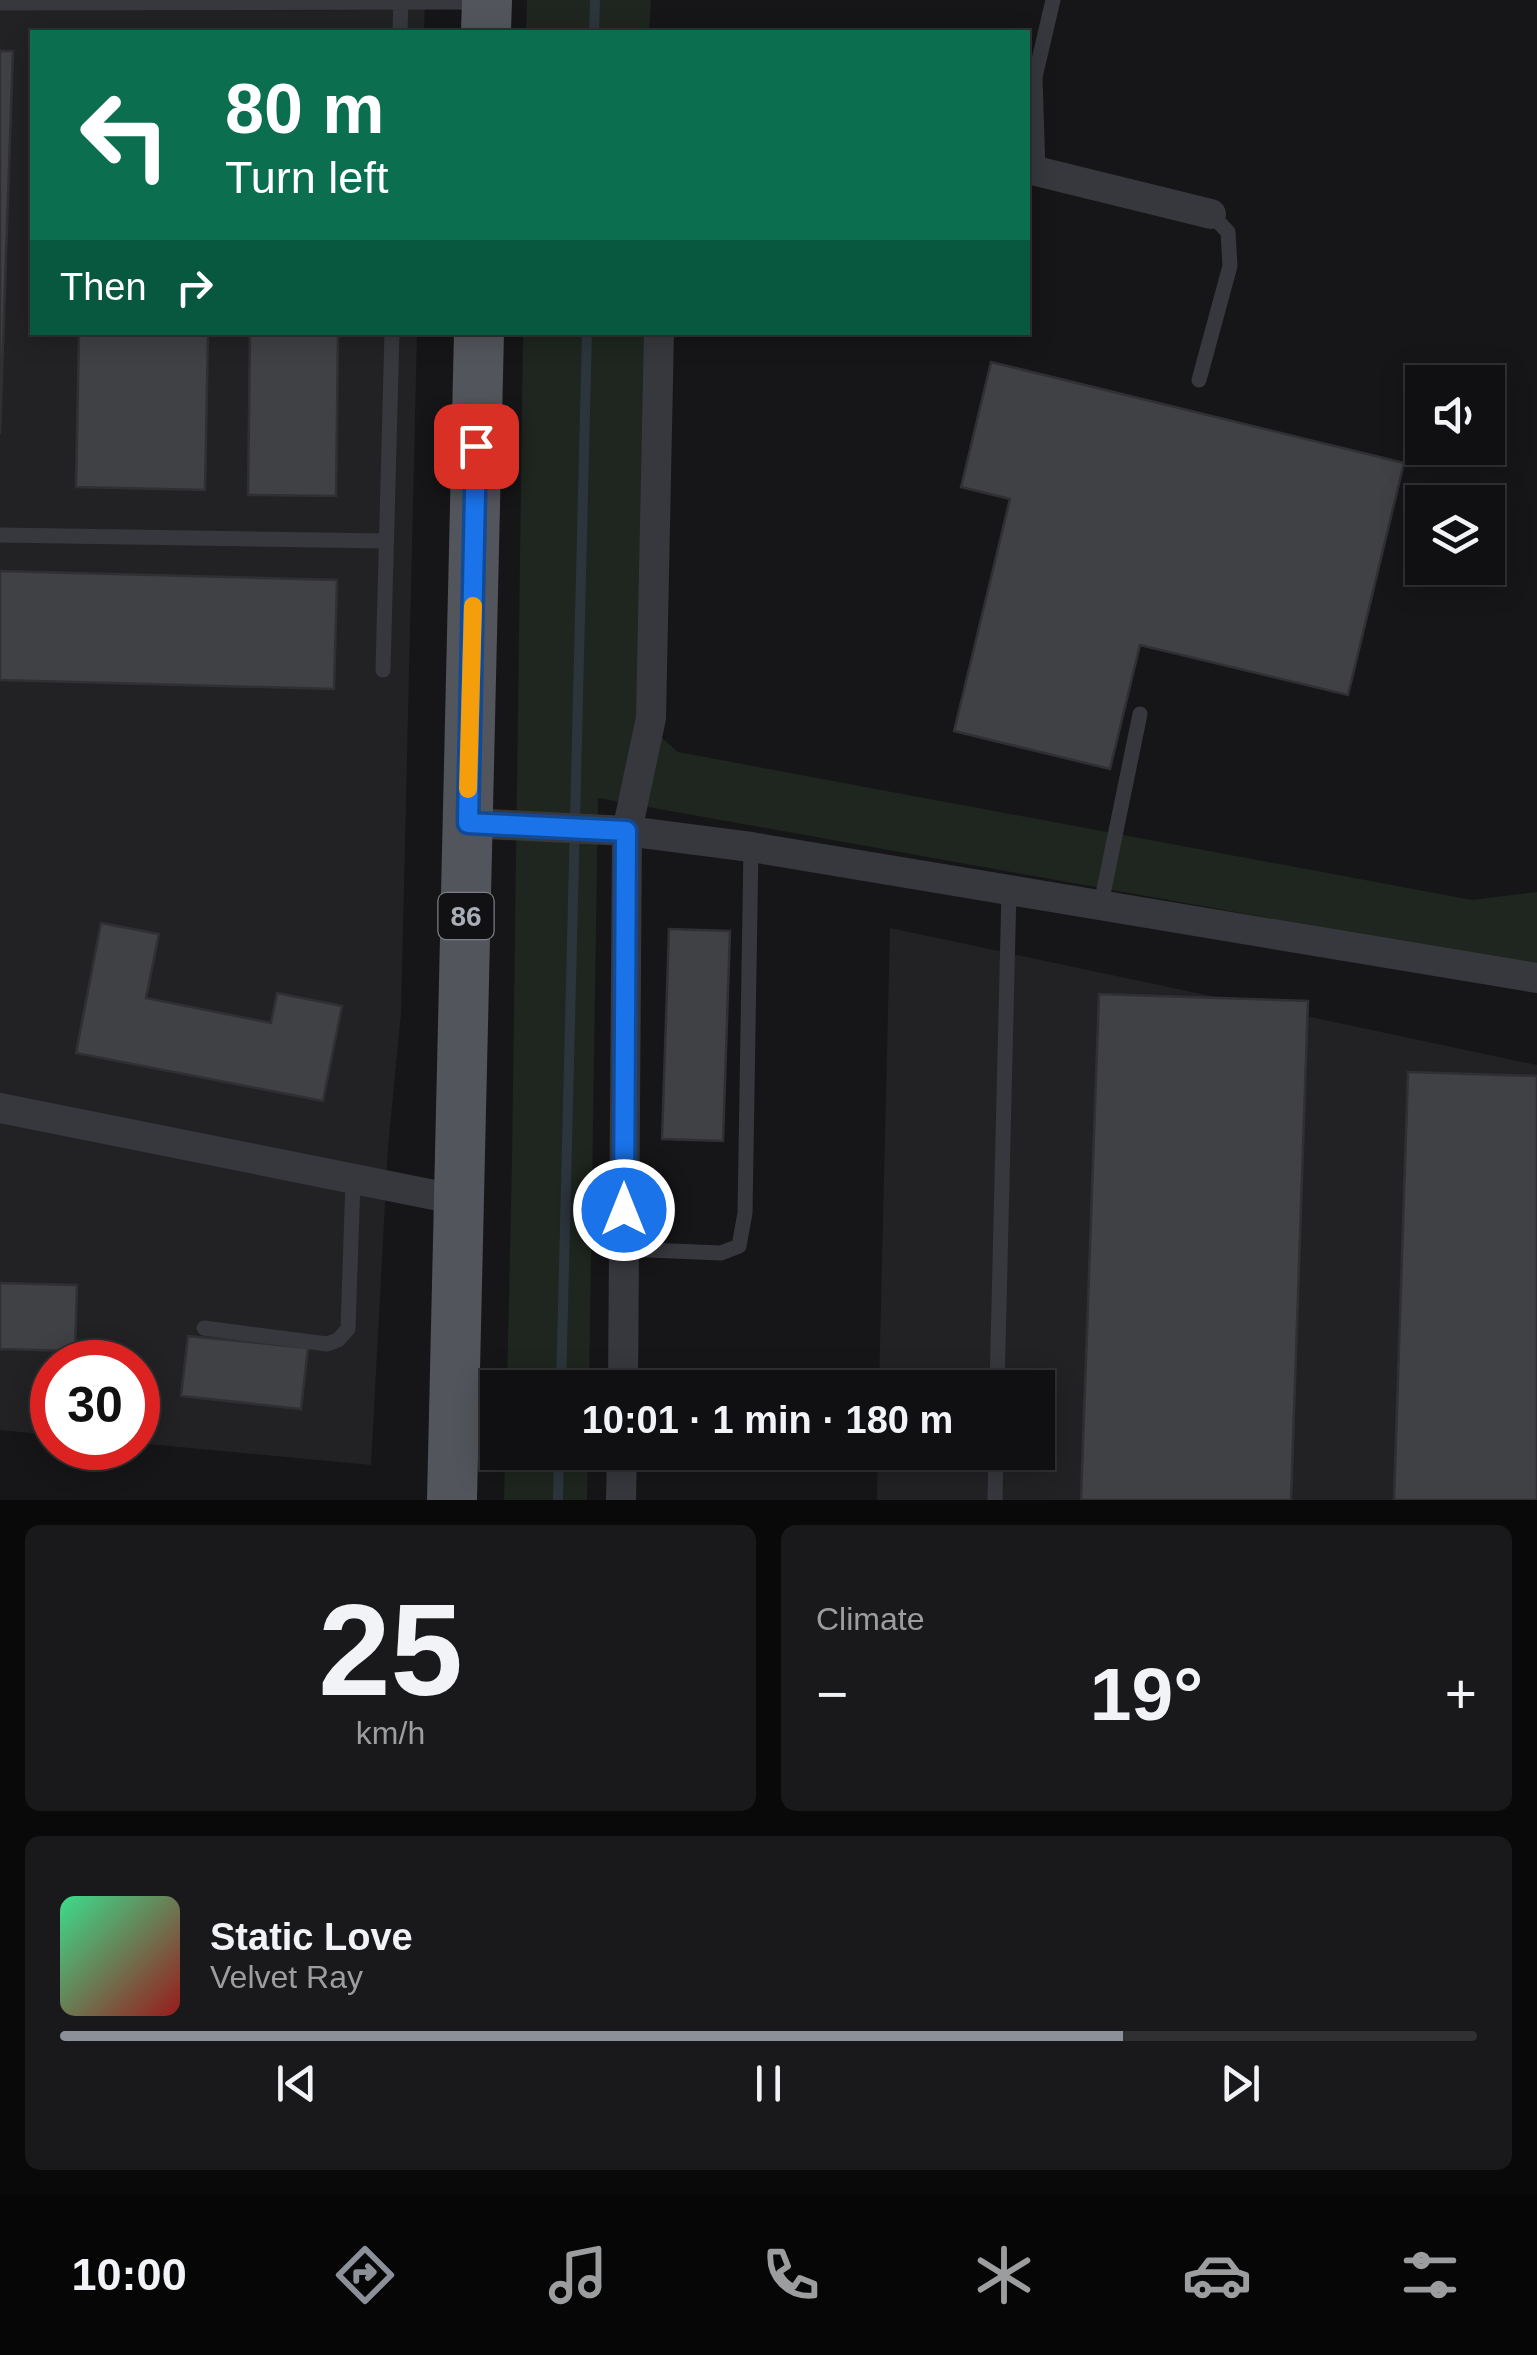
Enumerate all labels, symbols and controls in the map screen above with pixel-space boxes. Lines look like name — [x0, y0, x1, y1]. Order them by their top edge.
icon: left — [60, 70, 190, 200]
text: 80 m — [225, 70, 385, 148]
text: Turn left — [225, 152, 388, 203]
icon: right — [167, 260, 222, 315]
text: Then — [60, 266, 147, 308]
map controls — [1405, 365, 1505, 585]
button: sound — [1405, 365, 1505, 465]
pin — [434, 404, 519, 489]
icon: arrive — [449, 419, 504, 474]
button: layers — [1405, 485, 1505, 585]
road number: 86 — [438, 893, 494, 939]
position arrow — [572, 1158, 676, 1262]
speed limit sign: 30 — [30, 1340, 160, 1470]
text: 10:01 · 1 min · 180 m — [582, 1399, 953, 1441]
text: 25 — [318, 1577, 463, 1723]
text: Climate — [816, 1601, 924, 1637]
text: 19° — [1090, 1652, 1203, 1736]
text: − — [816, 1663, 848, 1725]
text: + — [1445, 1663, 1477, 1725]
text: km/h — [356, 1715, 425, 1751]
text: Static Love — [210, 1916, 413, 1958]
text: Velvet Ray — [210, 1959, 363, 1995]
icon: previous — [269, 2056, 324, 2111]
icon: pause — [741, 2056, 796, 2111]
icon: next — [1213, 2056, 1268, 2111]
icon: directions — [330, 2240, 400, 2310]
icon: music — [543, 2240, 613, 2310]
icon: phone — [756, 2240, 826, 2310]
icon: climate — [969, 2240, 1039, 2310]
icon: car — [1182, 2240, 1252, 2310]
icon: filters — [1395, 2240, 1465, 2310]
text: 10:00 — [72, 2249, 187, 2300]

